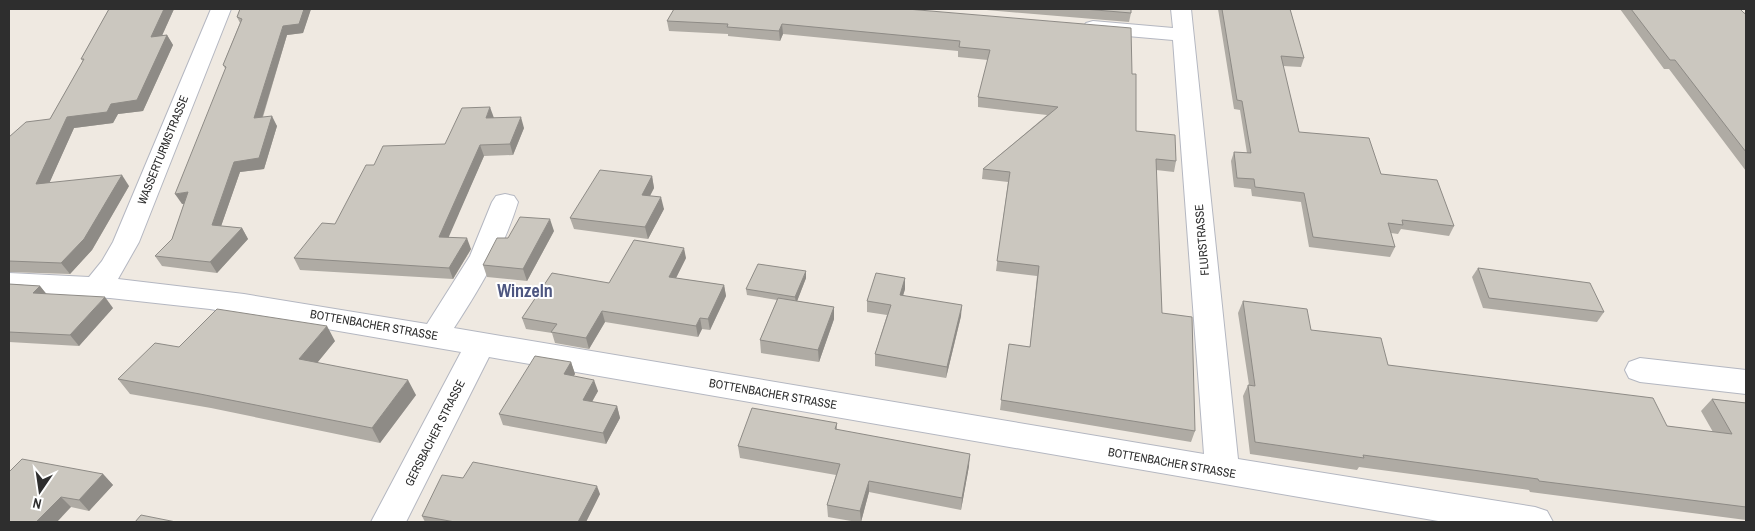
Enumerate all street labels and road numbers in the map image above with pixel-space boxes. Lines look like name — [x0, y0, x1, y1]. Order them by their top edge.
street label: WASSERTURMSTRASSE — [134, 93, 192, 207]
street label: FLURSTRASSE — [1191, 204, 1213, 276]
street label: BOTTENBACHER STRASSE — [309, 306, 439, 344]
street label: BOTTENBACHER STRASSE — [708, 375, 838, 413]
street label: GERSBACHER STRASSE — [401, 377, 469, 489]
street label: BOTTENBACHER STRASSE — [1107, 444, 1237, 482]

